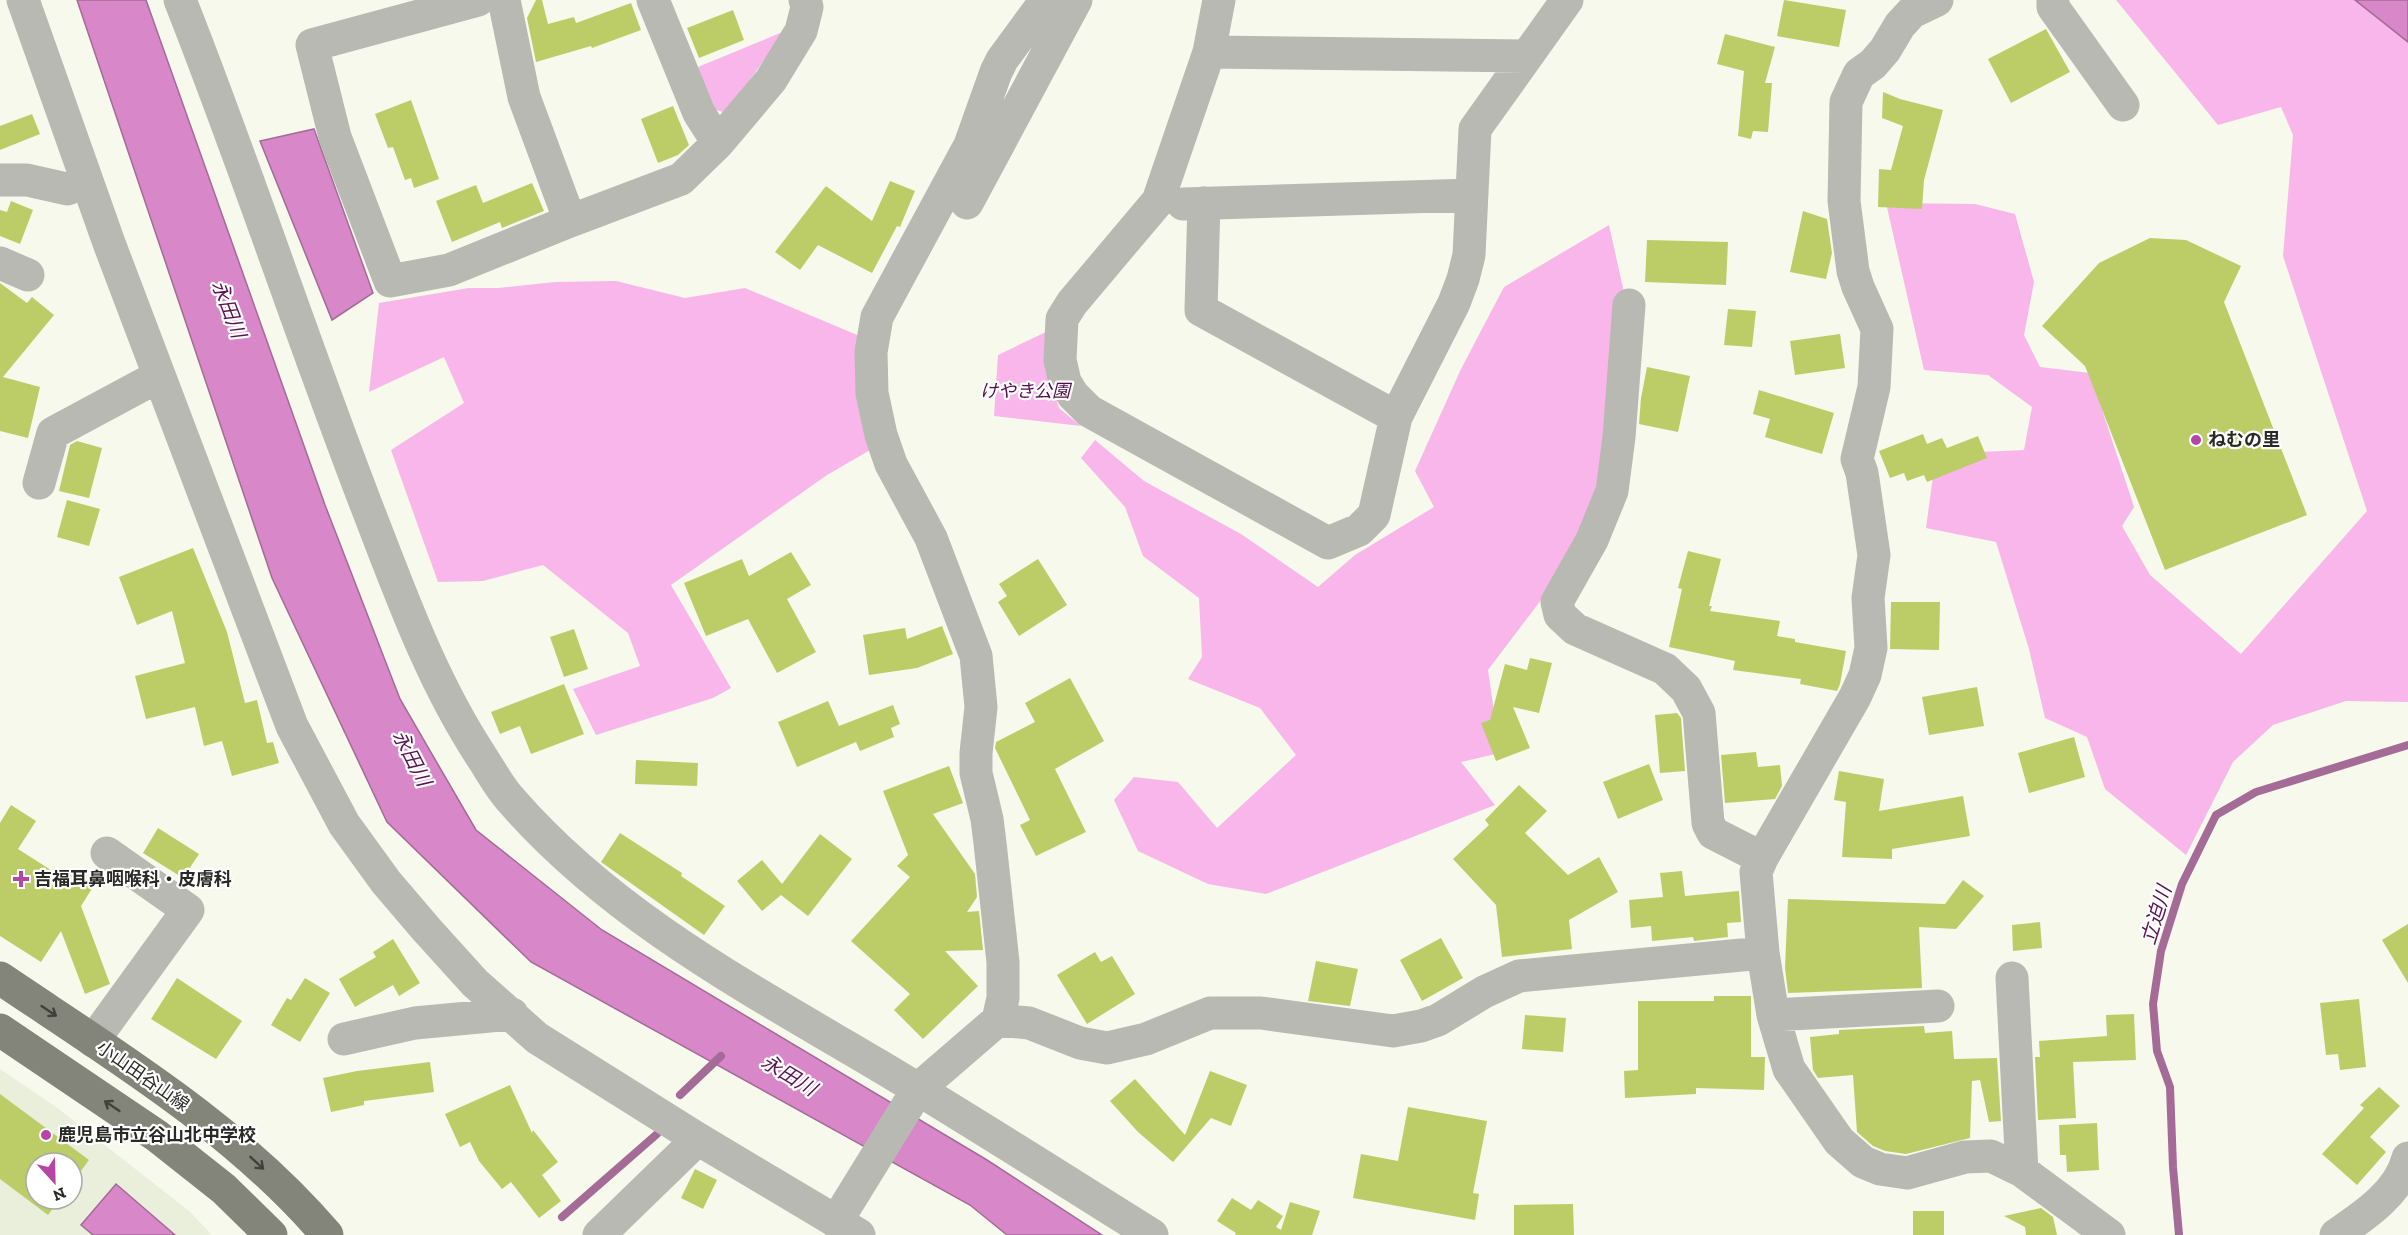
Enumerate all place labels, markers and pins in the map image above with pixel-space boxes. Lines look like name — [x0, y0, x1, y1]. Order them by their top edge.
place label: ねむの里 — [2208, 429, 2280, 451]
marker: ねむの里 — [2189, 433, 2203, 447]
place label: 吉福耳鼻咽喉科・皮膚科 — [34, 868, 232, 890]
marker: 吉福耳鼻咽喉科・皮膚科 — [12, 870, 30, 888]
place label: 鹿児島市立谷山北中学校 — [58, 1124, 256, 1146]
marker: 鹿児島市立谷山北中学校 — [39, 1128, 53, 1142]

